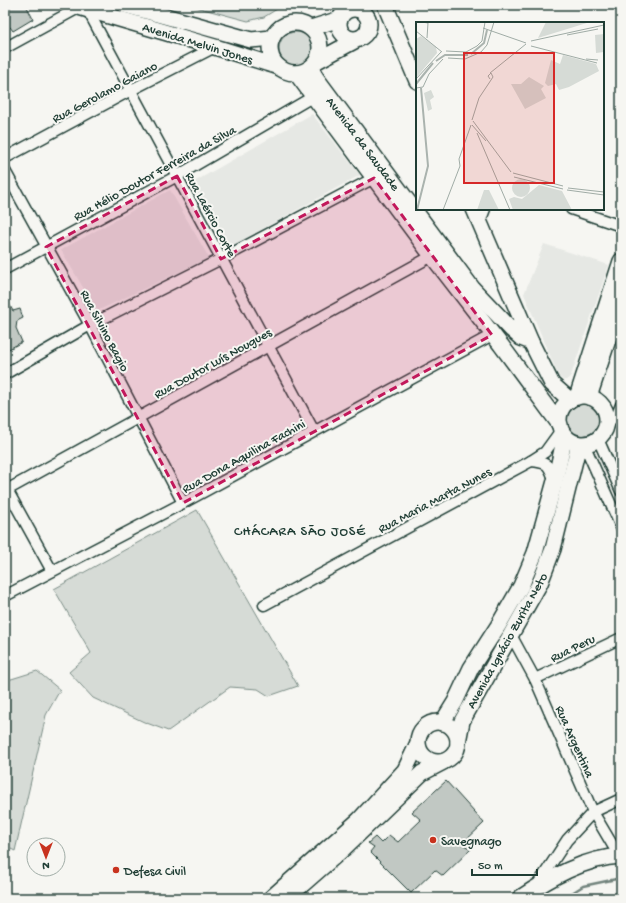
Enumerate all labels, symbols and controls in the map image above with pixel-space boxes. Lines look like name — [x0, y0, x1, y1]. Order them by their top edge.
street label: Avenida Melvin Jones — [140, 20, 255, 69]
inset map — [416, 22, 604, 210]
street label: Rua Gerolamo Gaiano — [50, 59, 161, 127]
street label: Avenida da Saudade — [322, 95, 402, 195]
street label: Rua Hélio Doutor Ferreira da Silva — [71, 123, 240, 225]
street label: Rua Laércio Corte — [181, 170, 239, 260]
street label: Rua Silvino Bagio — [76, 288, 132, 375]
street label: Rua Doutor Luís Nougues — [152, 325, 276, 403]
street label: Rua Dona Aquilina Fachini — [180, 417, 309, 497]
street label: Rua Maria Marta Nunes — [376, 464, 495, 537]
district label: CHÁCARA SÃO JOSÉ — [234, 524, 366, 541]
street label: Avenida Ignácio Zurita Neto — [465, 571, 552, 712]
street label: Rua Peru — [548, 632, 598, 666]
street label: Rua Argentina — [551, 704, 597, 781]
marker: Savegnago — [428, 835, 438, 845]
place label: Savegnago — [441, 835, 502, 850]
north arrow — [26, 837, 66, 877]
scale bar — [472, 851, 537, 877]
text: N — [42, 859, 50, 871]
text: 50 m — [478, 860, 503, 874]
marker: Defesa Civil — [111, 865, 121, 875]
place label: Defesa Civil — [123, 865, 186, 880]

